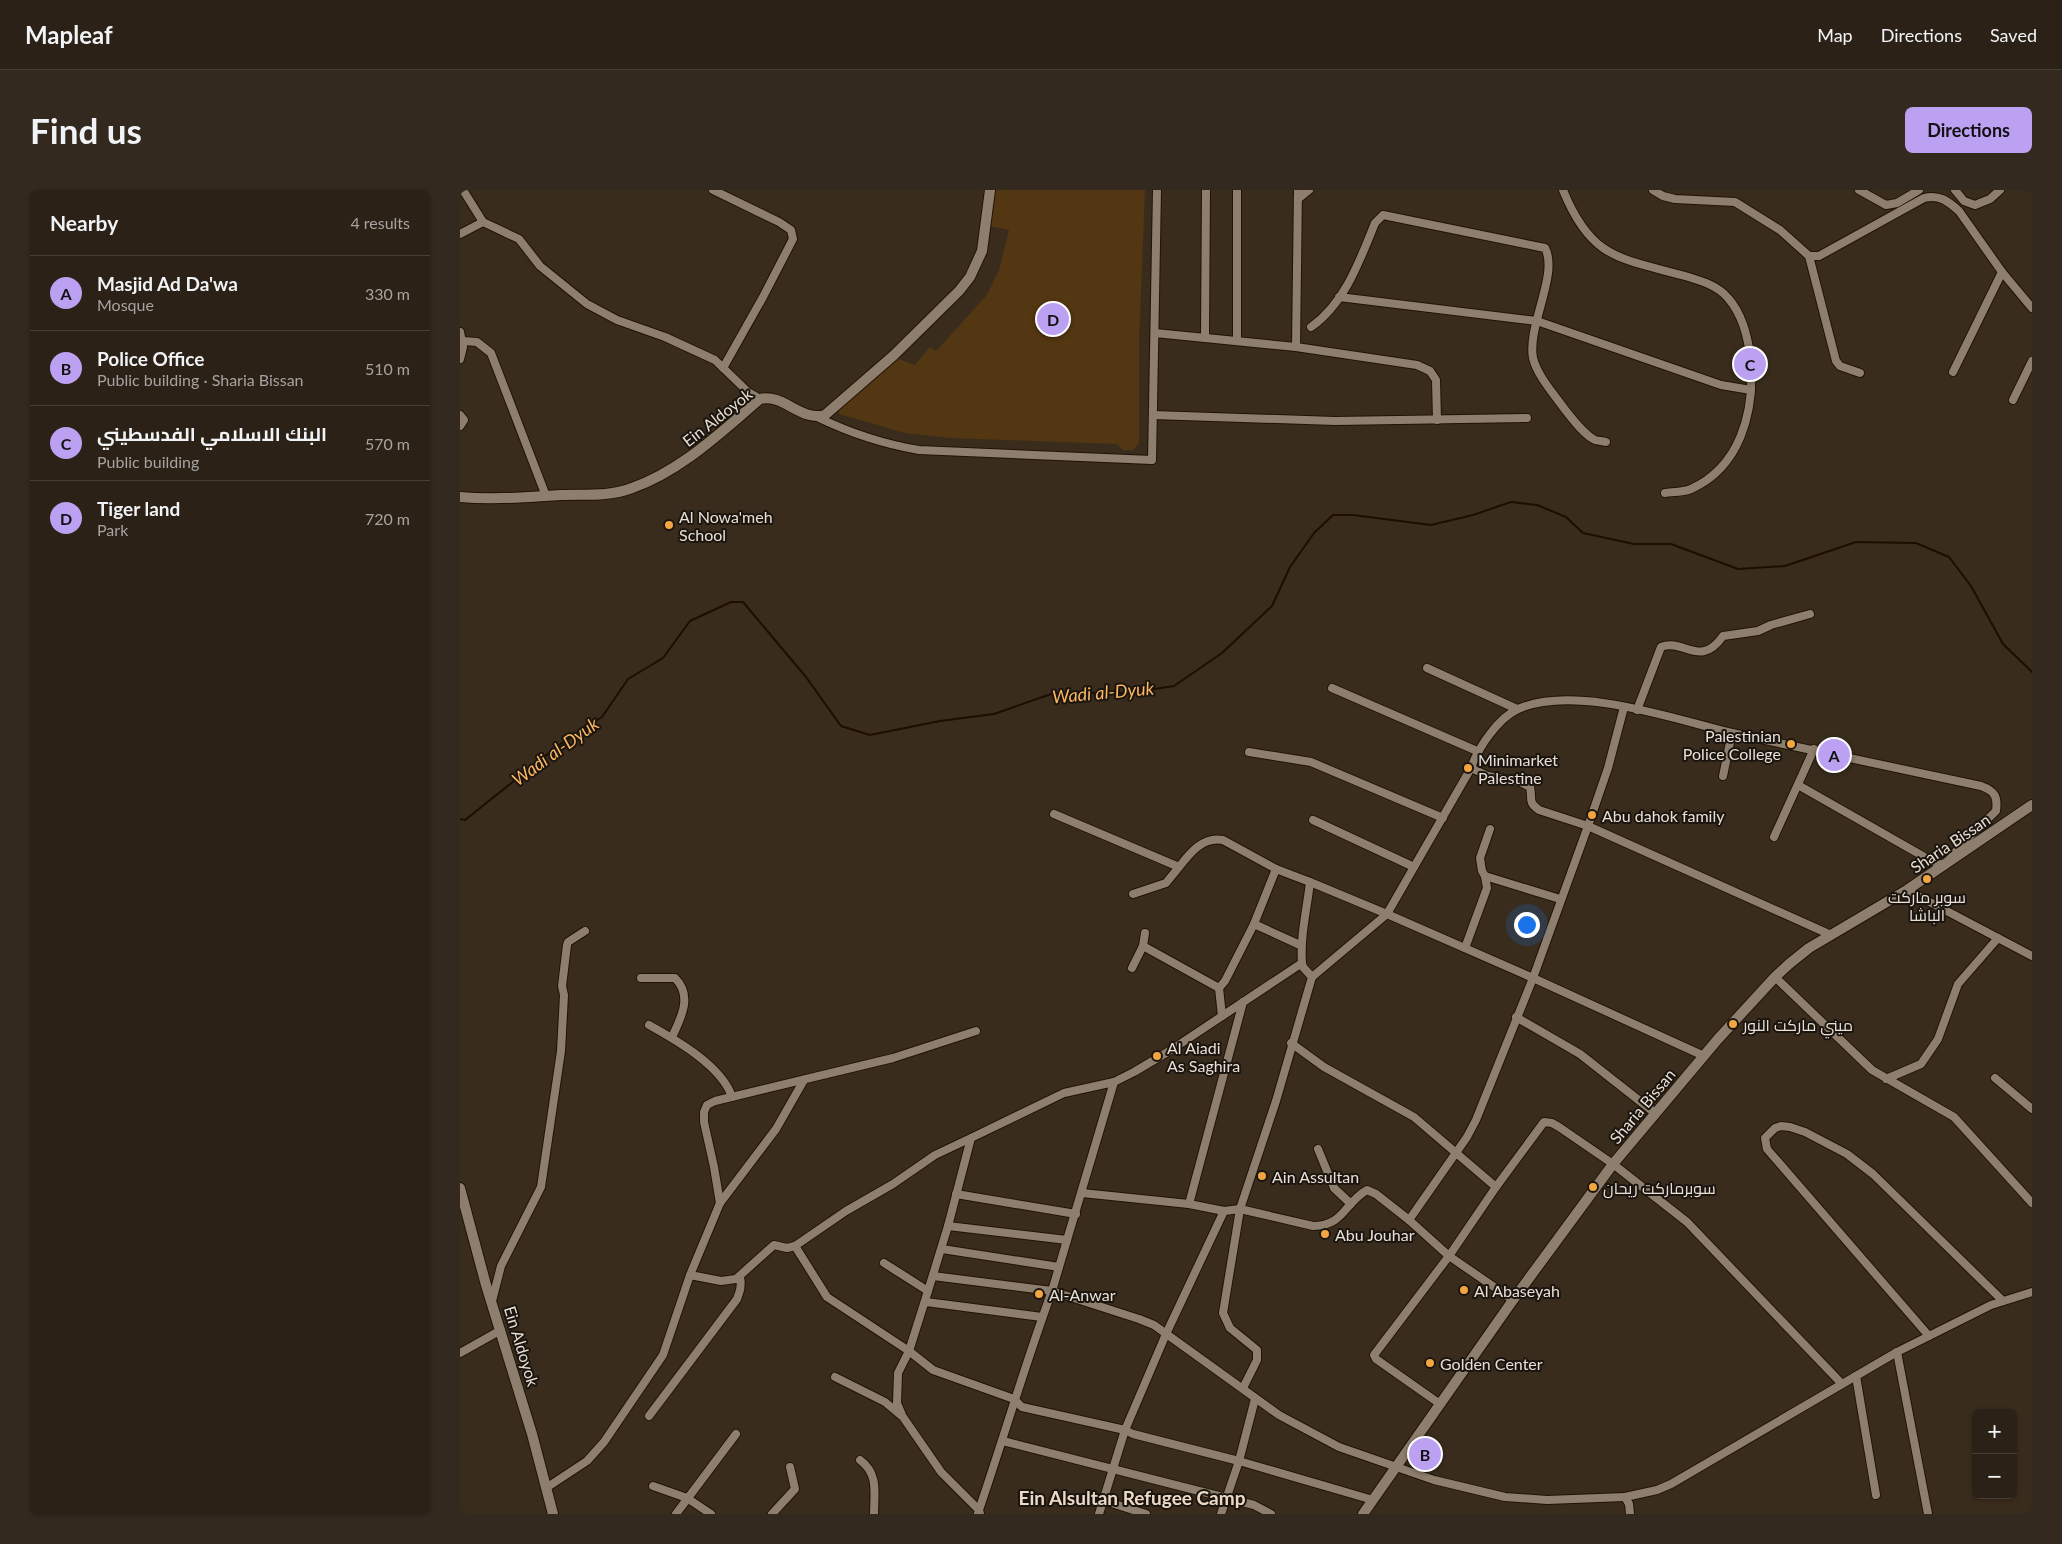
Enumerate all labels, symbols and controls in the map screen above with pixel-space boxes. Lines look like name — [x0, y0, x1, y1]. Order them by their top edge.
text: Mapleaf — [25, 20, 113, 49]
text: Map — [1817, 24, 1853, 46]
text: Directions — [1881, 24, 1962, 46]
text: Saved — [1990, 24, 2037, 46]
button: Directions — [1905, 107, 2032, 153]
text: Find us — [30, 109, 142, 151]
text: Nearby — [50, 210, 118, 235]
text: 4 results — [350, 213, 410, 232]
text: Masjid Ad Da'wa — [97, 272, 238, 295]
text: A — [60, 284, 72, 303]
text: 330 m — [365, 284, 410, 303]
text: Mosque — [97, 295, 154, 314]
pin: D — [1037, 300, 1069, 338]
pin: C — [1734, 345, 1766, 383]
text: Police Office — [97, 347, 204, 370]
text: B — [61, 359, 71, 378]
text: 510 m — [365, 359, 410, 378]
text: Public building · Sharia Bissan — [97, 370, 304, 389]
street label: Ein Aldoyok — [678, 383, 756, 450]
text: البنك الاسلامي الفدسطيني — [97, 422, 327, 445]
text: C — [61, 434, 71, 453]
text: 570 m — [365, 434, 410, 453]
text: Public building — [97, 452, 199, 471]
text: Tiger land — [97, 497, 180, 520]
place label: Al Nowa'meh School — [679, 507, 773, 544]
text: D — [60, 509, 72, 528]
text: 720 m — [365, 509, 410, 528]
marker: Al Nowa'meh School — [663, 519, 675, 531]
text: Park — [97, 520, 128, 539]
water label: Wadi al-Dyuk — [1051, 677, 1155, 707]
water label: Wadi al-Dyuk — [507, 712, 603, 790]
place label: Palestinian Police College — [1683, 726, 1781, 763]
pin: A — [1818, 736, 1850, 774]
marker: Palestinian Police College — [1785, 738, 1797, 750]
place label: Minimarket Palestine — [1478, 750, 1558, 787]
marker: Minimarket Palestine — [1462, 762, 1474, 774]
place label: Abu dahok family — [1602, 806, 1725, 825]
marker: Abu dahok family — [1586, 809, 1598, 821]
street label: Sharia Bissan — [1907, 809, 1993, 877]
marker: سوبر ماركت الباشا — [1921, 873, 1933, 885]
place label: سوبر ماركت الباشا — [1888, 887, 1966, 925]
your location — [1514, 912, 1540, 938]
place label: ميني ماركت النور — [1742, 1015, 1853, 1039]
marker: ميني ماركت النور — [1727, 1018, 1739, 1030]
place label: Al Aiadi As Saghira — [1167, 1038, 1240, 1075]
marker: Al Aiadi As Saghira — [1151, 1050, 1163, 1062]
street label: Sharia Bissan — [1605, 1065, 1679, 1147]
place label: Ain Assultan — [1272, 1167, 1359, 1186]
marker: Ain Assultan — [1256, 1170, 1268, 1182]
place label: سوبرماركت ريحان — [1603, 1178, 1716, 1199]
marker: سوبرماركت ريحان — [1587, 1181, 1599, 1193]
place label: Abu Jouhar — [1335, 1225, 1415, 1244]
marker: Abu Jouhar — [1319, 1228, 1331, 1240]
place label: Al Abaseyah — [1474, 1281, 1560, 1300]
marker: Al Abaseyah — [1458, 1284, 1470, 1296]
place label: Al-Anwar — [1049, 1285, 1116, 1304]
marker: Al-Anwar — [1033, 1288, 1045, 1300]
street label: Ein Aldoyok — [501, 1303, 543, 1389]
place label: Golden Center — [1440, 1354, 1543, 1373]
marker: Golden Center — [1424, 1357, 1436, 1369]
map controls — [1972, 1409, 2017, 1499]
button: + — [1972, 1409, 2017, 1454]
pin: B — [1409, 1435, 1441, 1473]
button: − — [1972, 1454, 2017, 1499]
district label: Ein Alsultan Refugee Camp — [1019, 1486, 1246, 1509]

